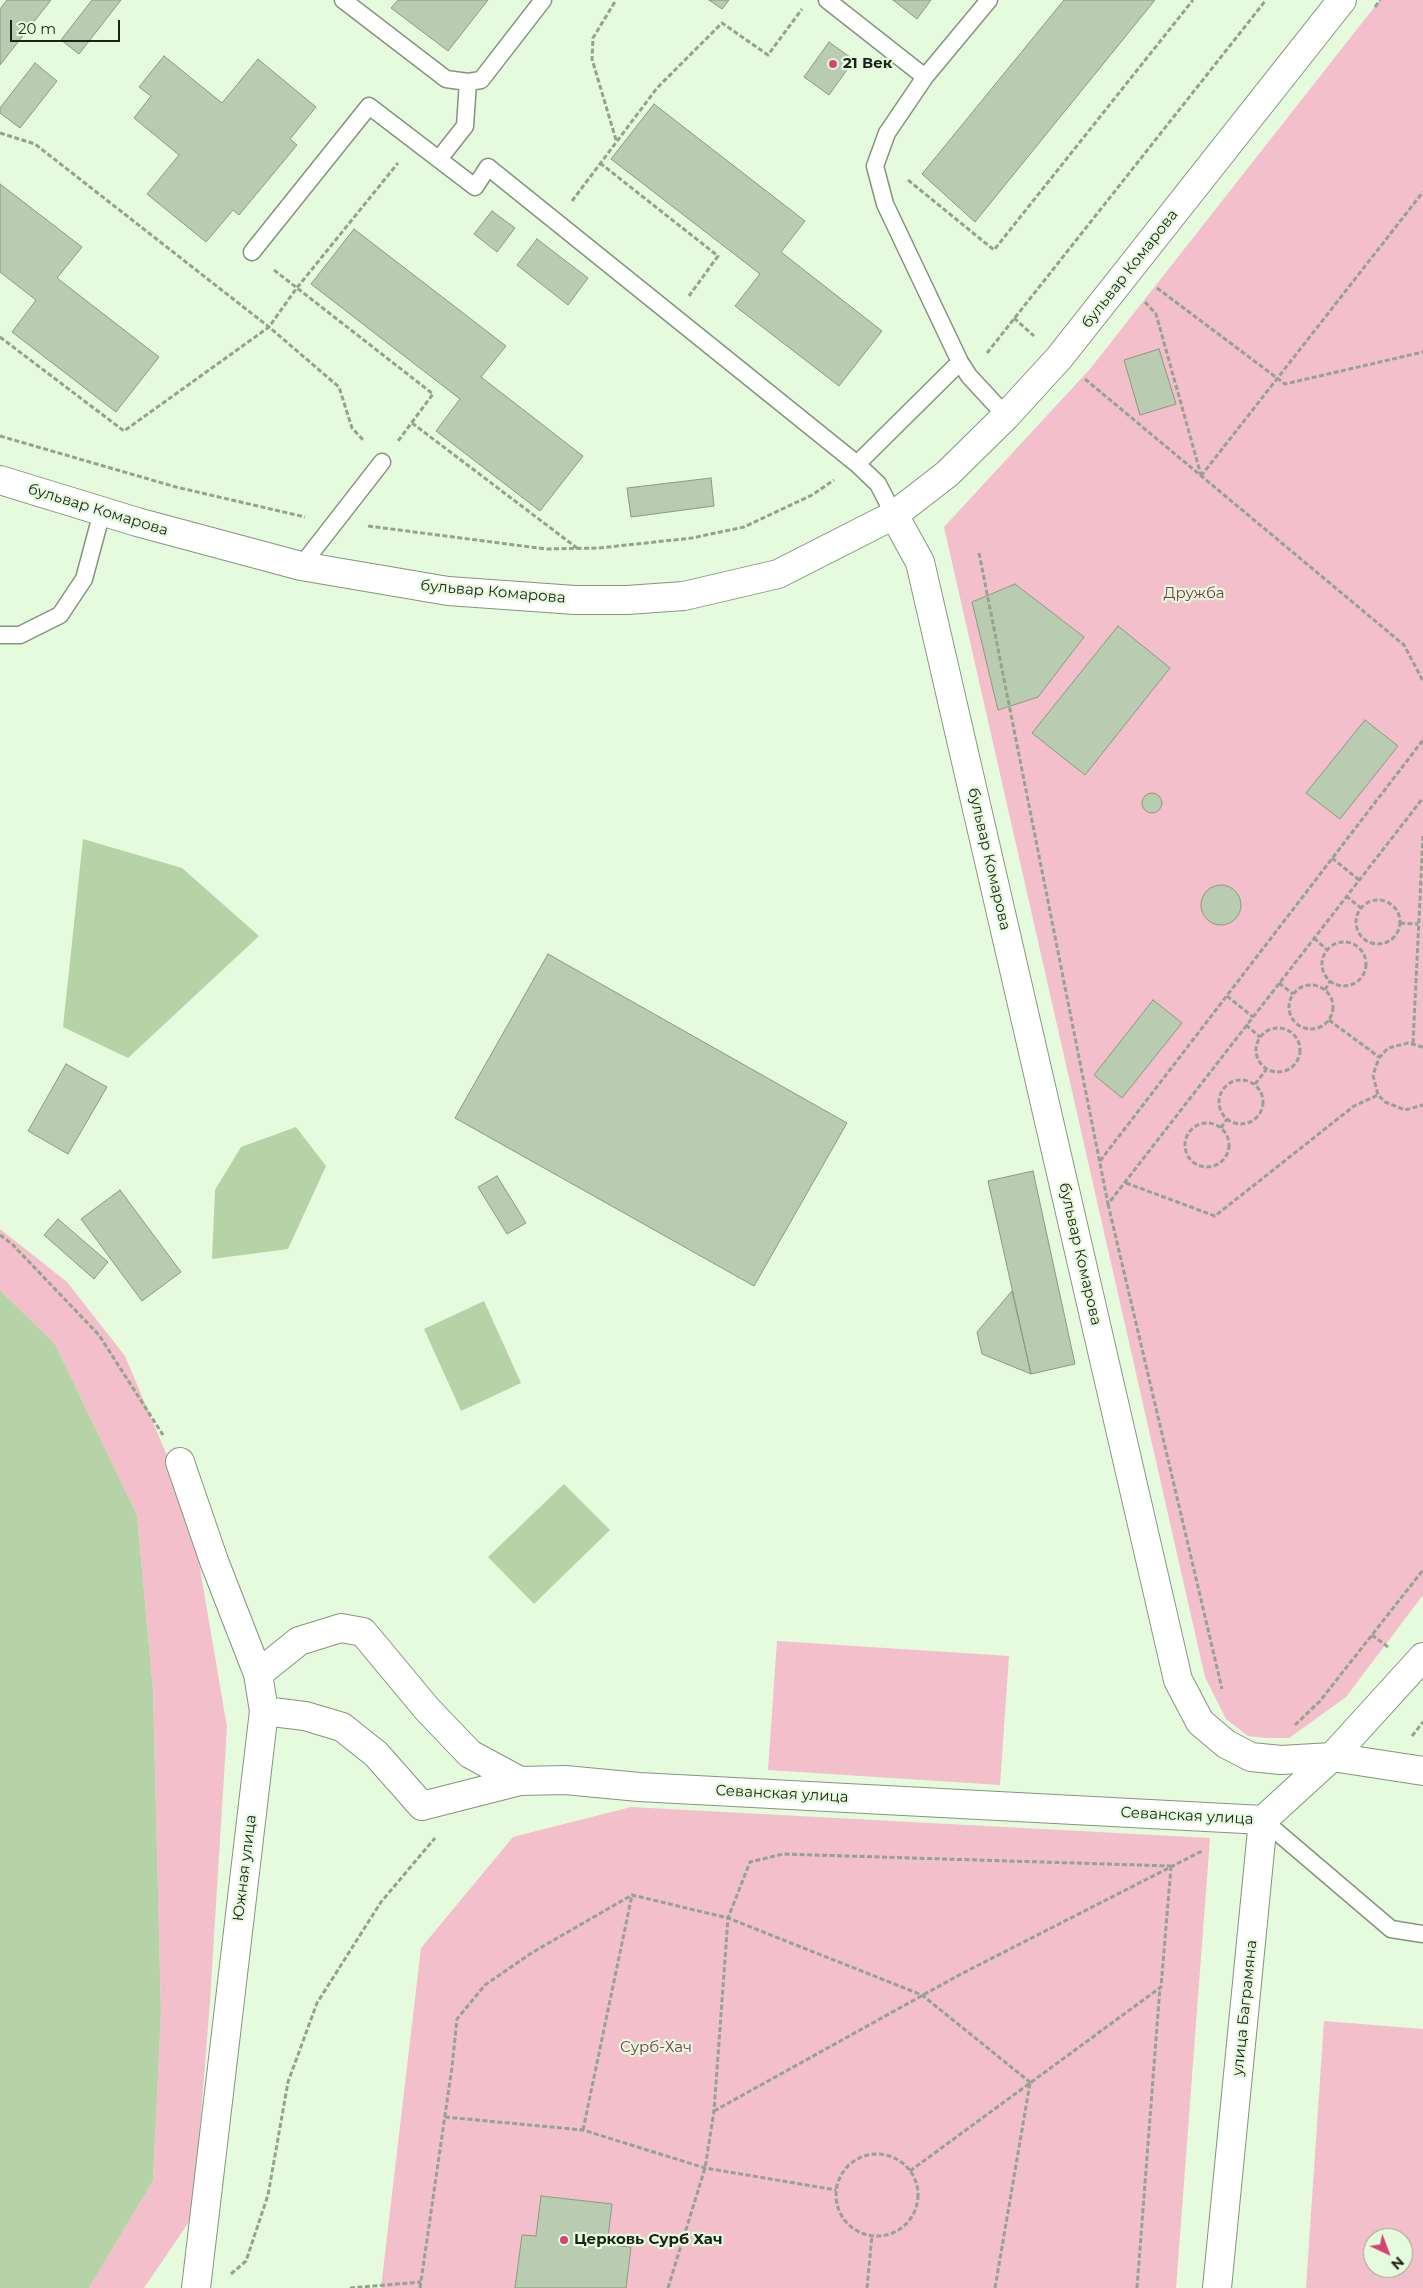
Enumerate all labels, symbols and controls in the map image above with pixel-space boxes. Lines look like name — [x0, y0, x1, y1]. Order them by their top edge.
scale bar — [12, 10, 122, 42]
text: 20 m — [18, 19, 56, 38]
place label: 21 Век — [843, 55, 892, 73]
marker: 21 Век — [827, 58, 839, 70]
street label: бульвар Комарова — [1078, 206, 1182, 332]
street label: бульвар Комарова — [26, 480, 170, 540]
street label: бульвар Комарова — [420, 577, 566, 607]
park label: Дружба — [1164, 585, 1224, 603]
street label: бульвар Комарова — [964, 786, 1014, 932]
street label: бульвар Комарова — [1055, 1181, 1105, 1327]
street label: Севанская улица — [715, 1782, 849, 1806]
street label: Севанская улица — [1120, 1804, 1254, 1828]
street label: Южная улица — [230, 1814, 260, 1922]
street label: улица Баграмяна — [1229, 1939, 1261, 2077]
park label: Сурб-Хач — [620, 2039, 692, 2057]
north arrow — [1363, 2228, 1413, 2278]
place label: Церковь Сурб Хач — [574, 2231, 722, 2249]
marker: Церковь Сурб Хач — [558, 2234, 570, 2246]
text: N — [1387, 2253, 1408, 2274]

